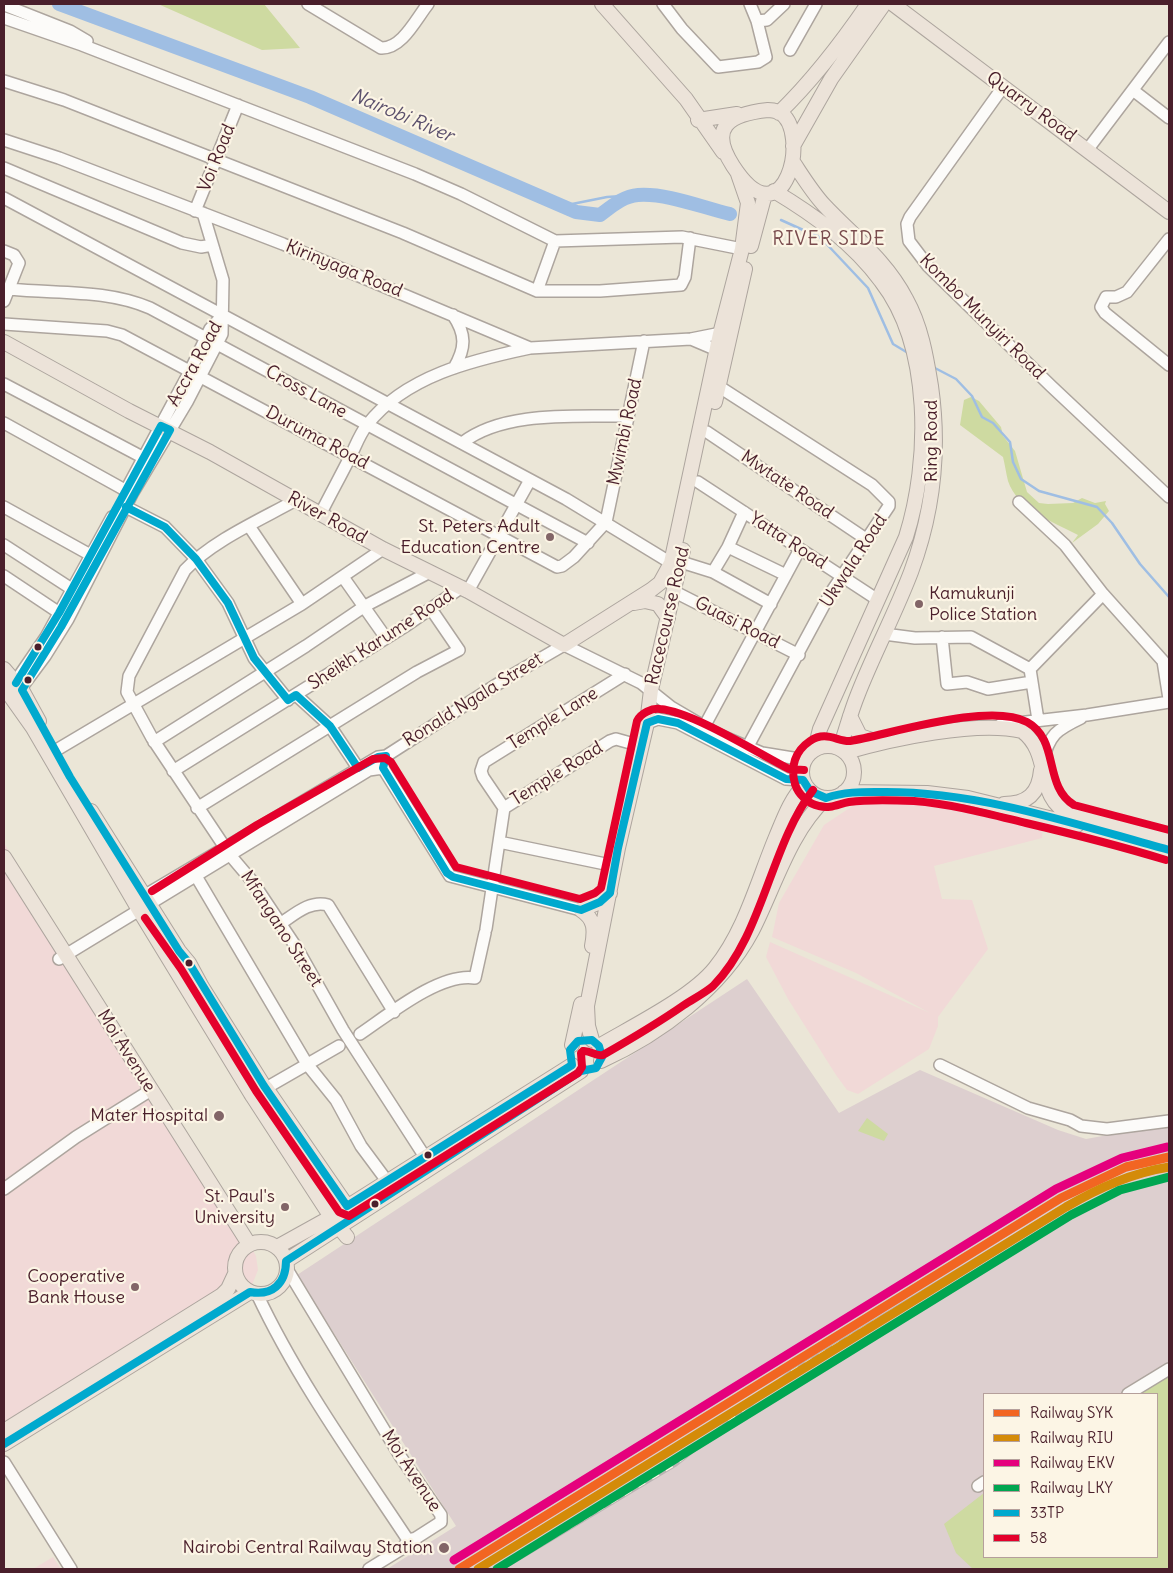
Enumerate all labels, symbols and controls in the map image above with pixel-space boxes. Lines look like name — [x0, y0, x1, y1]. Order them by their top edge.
street label: Quarry Road — [982, 67, 1080, 147]
water label: Nairobi River — [347, 84, 457, 148]
street label: Voi Road — [194, 121, 240, 195]
district label: RIVER SIDE — [771, 229, 887, 251]
street label: Kirinyaga Road — [282, 236, 406, 302]
street label: Kombo Munyiri Road — [915, 250, 1049, 384]
street label: Accra Road — [163, 318, 227, 410]
street label: Cross Lane — [262, 361, 350, 423]
street label: Mwimbi Road — [603, 376, 647, 488]
street label: Ring Road — [921, 400, 943, 482]
street label: Duruma Road — [262, 402, 372, 474]
street label: Mwtate Road — [737, 446, 837, 524]
street label: River Road — [283, 487, 371, 549]
street label: Yatta Road — [745, 508, 831, 574]
street label: Ukwala Road — [816, 510, 892, 612]
place label: St. Peters Adult Education Centre — [401, 516, 540, 558]
marker: St. Peters Adult Education Centre — [544, 531, 556, 543]
street label: Racecourse Road — [642, 545, 694, 687]
place label: Kamukunji Police Station — [929, 583, 1037, 626]
street label: Sheikh Karume Road — [304, 585, 458, 695]
street label: Guasi Road — [691, 592, 783, 654]
marker: Kamukunji Police Station — [913, 598, 925, 610]
unlabelled marker — [33, 642, 43, 652]
street label: Ronald Ngala Street — [399, 648, 547, 752]
unlabelled marker — [23, 675, 33, 685]
street label: Temple Lane — [504, 683, 602, 755]
street label: Temple Road — [507, 737, 607, 811]
street label: Mfangano Street — [235, 867, 327, 991]
unlabelled marker — [184, 958, 194, 968]
street label: Moi Avenue — [92, 1006, 160, 1096]
place label: Mater Hospital — [90, 1105, 208, 1127]
marker: Mater Hospital — [212, 1109, 226, 1123]
unlabelled marker — [423, 1150, 433, 1160]
place label: St. Paul's University — [194, 1186, 275, 1228]
unlabelled marker — [370, 1199, 380, 1209]
marker: St. Paul's University — [279, 1201, 291, 1213]
place label: Cooperative Bank House — [27, 1266, 125, 1308]
marker: Cooperative Bank House — [129, 1281, 141, 1293]
legend — [983, 1393, 1158, 1558]
text: Railway SYK — [1030, 1403, 1113, 1422]
street label: Moi Avenue — [377, 1426, 445, 1516]
text: Railway RIU — [1030, 1428, 1113, 1447]
text: Railway EKV — [1030, 1453, 1115, 1472]
text: Railway LKY — [1030, 1478, 1113, 1497]
text: 33TP — [1030, 1503, 1064, 1522]
text: 58 — [1030, 1528, 1047, 1547]
place label: Nairobi Central Railway Station — [182, 1537, 433, 1559]
marker: Nairobi Central Railway Station — [437, 1541, 451, 1555]

